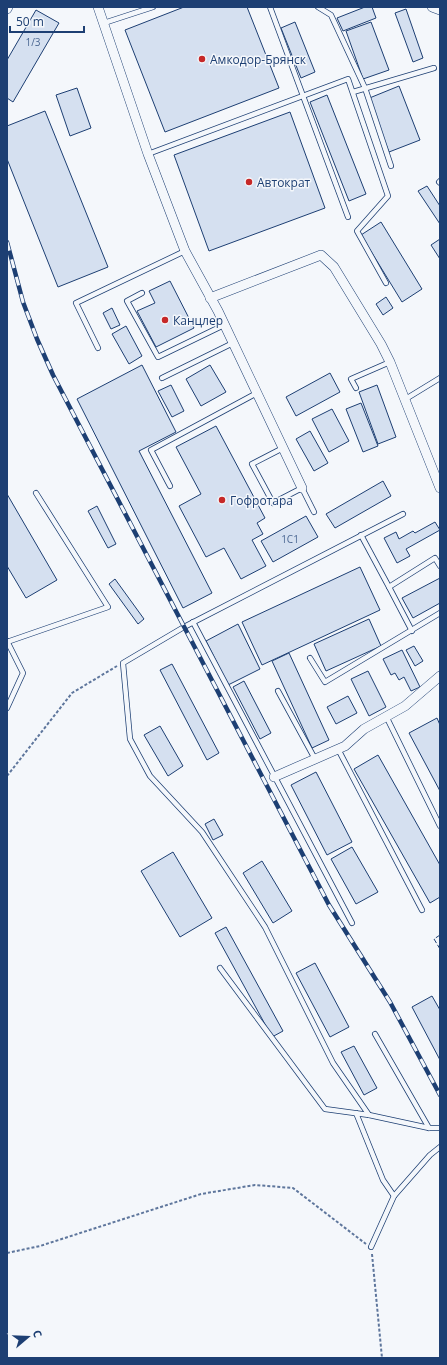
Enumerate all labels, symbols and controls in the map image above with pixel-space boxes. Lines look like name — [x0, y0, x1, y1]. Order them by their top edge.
scale bar — [10, 8, 84, 34]
text: 50 m — [16, 13, 44, 30]
house number: 1/3 — [25, 35, 41, 49]
place label: Амкодор-Брянск — [210, 51, 307, 68]
marker: Амкодор-Брянск — [197, 54, 207, 64]
place label: Автократ — [257, 174, 311, 191]
marker: Автократ — [244, 177, 254, 187]
place label: Канцлер — [173, 312, 223, 329]
marker: Канцлер — [160, 315, 170, 325]
place label: Гофротара — [230, 492, 293, 509]
marker: Гофротара — [217, 495, 227, 505]
house number: 1С1 — [281, 532, 299, 546]
north arrow — [8, 1317, 48, 1357]
text: С — [30, 1328, 46, 1339]

